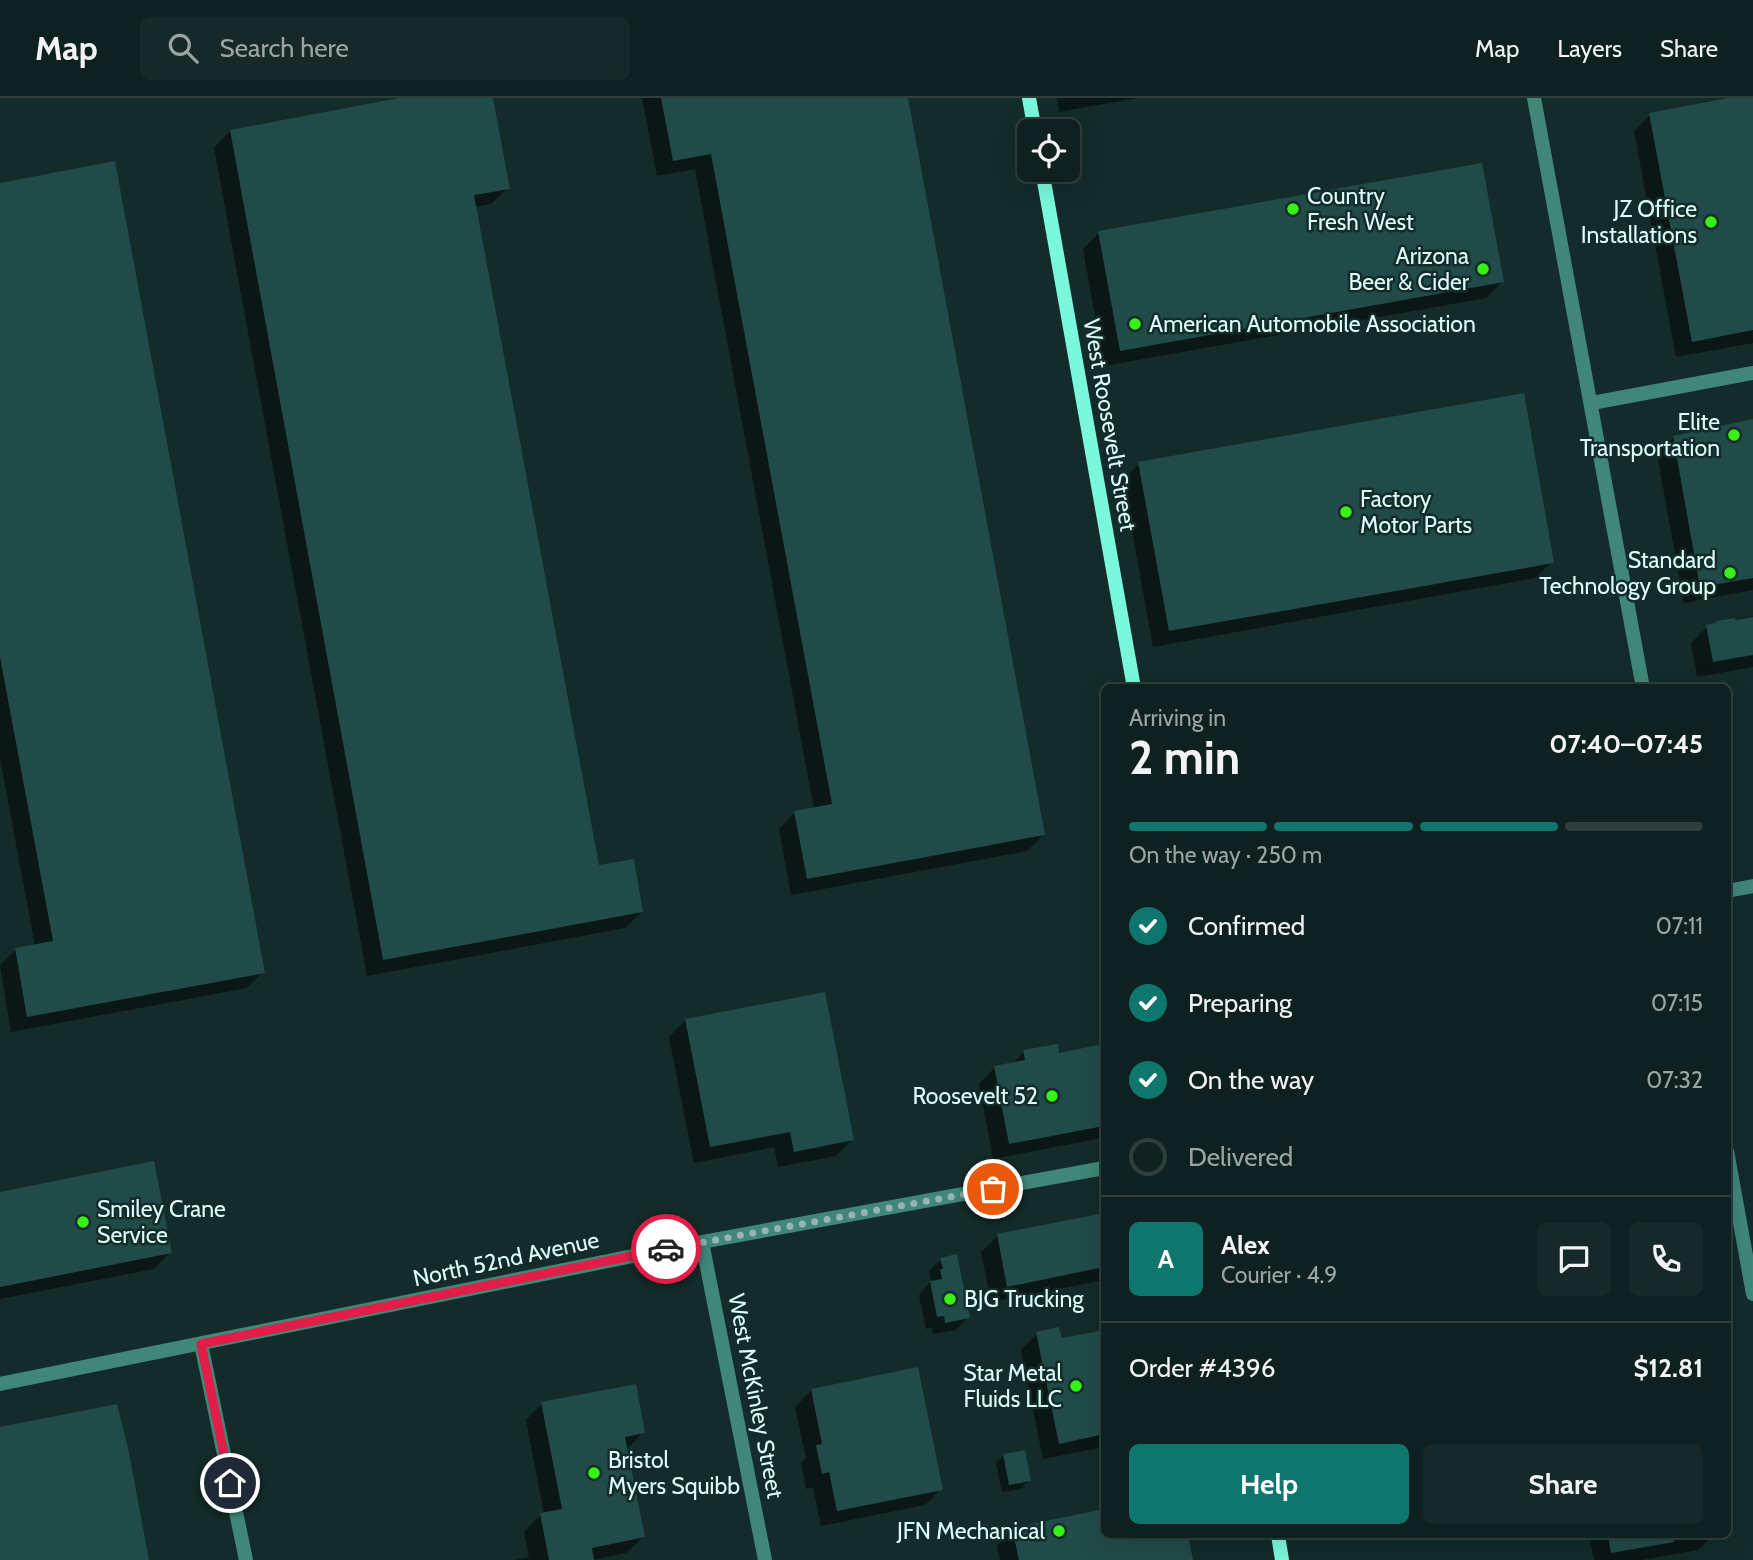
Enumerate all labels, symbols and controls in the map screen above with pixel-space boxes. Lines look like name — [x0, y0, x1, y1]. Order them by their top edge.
search box — [140, 17, 630, 80]
text: Map — [35, 28, 98, 68]
icon: search — [164, 29, 202, 67]
text: Search here — [220, 32, 349, 64]
text: Map — [1475, 34, 1519, 63]
text: Layers — [1557, 34, 1622, 63]
text: Share — [1660, 34, 1718, 63]
map controls — [1017, 119, 1080, 182]
button: locate — [1017, 119, 1080, 182]
place label: Country Fresh West — [1307, 182, 1414, 236]
place label: JZ Office Installations — [1581, 195, 1697, 249]
marker: Country Fresh West — [1285, 201, 1301, 217]
marker: JZ Office Installations — [1703, 214, 1719, 230]
place label: Arizona Beer & Cider — [1348, 242, 1470, 296]
marker: Arizona Beer & Cider — [1475, 261, 1491, 277]
place label: American Automobile Association — [1149, 310, 1476, 338]
marker: American Automobile Association — [1127, 316, 1143, 332]
street label: West Roosevelt Street — [1078, 317, 1143, 534]
place label: Elite Transportation — [1580, 408, 1720, 462]
marker: Elite Transportation — [1726, 427, 1742, 443]
place label: Factory Motor Parts — [1360, 485, 1472, 539]
marker: Factory Motor Parts — [1338, 504, 1354, 520]
place label: Standard Technology Group — [1539, 546, 1716, 600]
marker: Standard Technology Group — [1722, 565, 1738, 581]
text: Arriving in — [1129, 704, 1226, 732]
text: 07:40–07:45 — [1549, 728, 1703, 760]
text: 2 min — [1129, 730, 1240, 786]
text: On the way · 250 m — [1129, 841, 1322, 869]
icon: check — [1129, 907, 1167, 945]
text: Confirmed — [1188, 910, 1305, 942]
text: 07:11 — [1656, 912, 1703, 940]
icon: check — [1129, 984, 1167, 1022]
text: Preparing — [1188, 987, 1292, 1019]
text: 07:15 — [1651, 989, 1703, 1017]
icon: check — [1129, 1061, 1167, 1099]
text: On the way — [1188, 1064, 1314, 1096]
text: 07:32 — [1646, 1066, 1703, 1094]
place label: Roosevelt 52 — [912, 1082, 1038, 1110]
marker: Roosevelt 52 — [1044, 1088, 1060, 1104]
text: Delivered — [1188, 1141, 1293, 1173]
pin — [963, 1159, 1023, 1219]
icon: bag — [974, 1170, 1012, 1208]
place label: Smiley Crane Service — [97, 1195, 226, 1249]
marker: Smiley Crane Service — [75, 1214, 91, 1230]
courier — [631, 1214, 701, 1284]
button: chat — [1537, 1222, 1611, 1296]
button: phone — [1629, 1222, 1703, 1296]
street label: North 52nd Avenue — [410, 1226, 602, 1292]
text: Alex — [1221, 1229, 1270, 1261]
icon: car — [647, 1230, 685, 1268]
text: A — [1158, 1243, 1174, 1275]
text: Courier · 4.9 — [1221, 1261, 1337, 1289]
place label: BJG Trucking — [964, 1285, 1084, 1313]
street label: West McKinley Street — [722, 1291, 790, 1501]
marker: BJG Trucking — [942, 1291, 958, 1307]
text: Order #4396 — [1129, 1352, 1275, 1384]
text: $12.81 — [1634, 1352, 1703, 1384]
place label: Star Metal Fluids LLC — [963, 1359, 1063, 1413]
marker: Star Metal Fluids LLC — [1068, 1378, 1084, 1394]
button: Help — [1129, 1444, 1409, 1524]
button: Share — [1423, 1444, 1703, 1524]
place label: Bristol Myers Squibb — [608, 1446, 740, 1500]
pin — [200, 1453, 260, 1513]
icon: home — [211, 1464, 249, 1502]
marker: Bristol Myers Squibb — [586, 1465, 602, 1481]
place label: JFN Mechanical — [896, 1517, 1046, 1545]
marker: JFN Mechanical — [1051, 1523, 1067, 1539]

